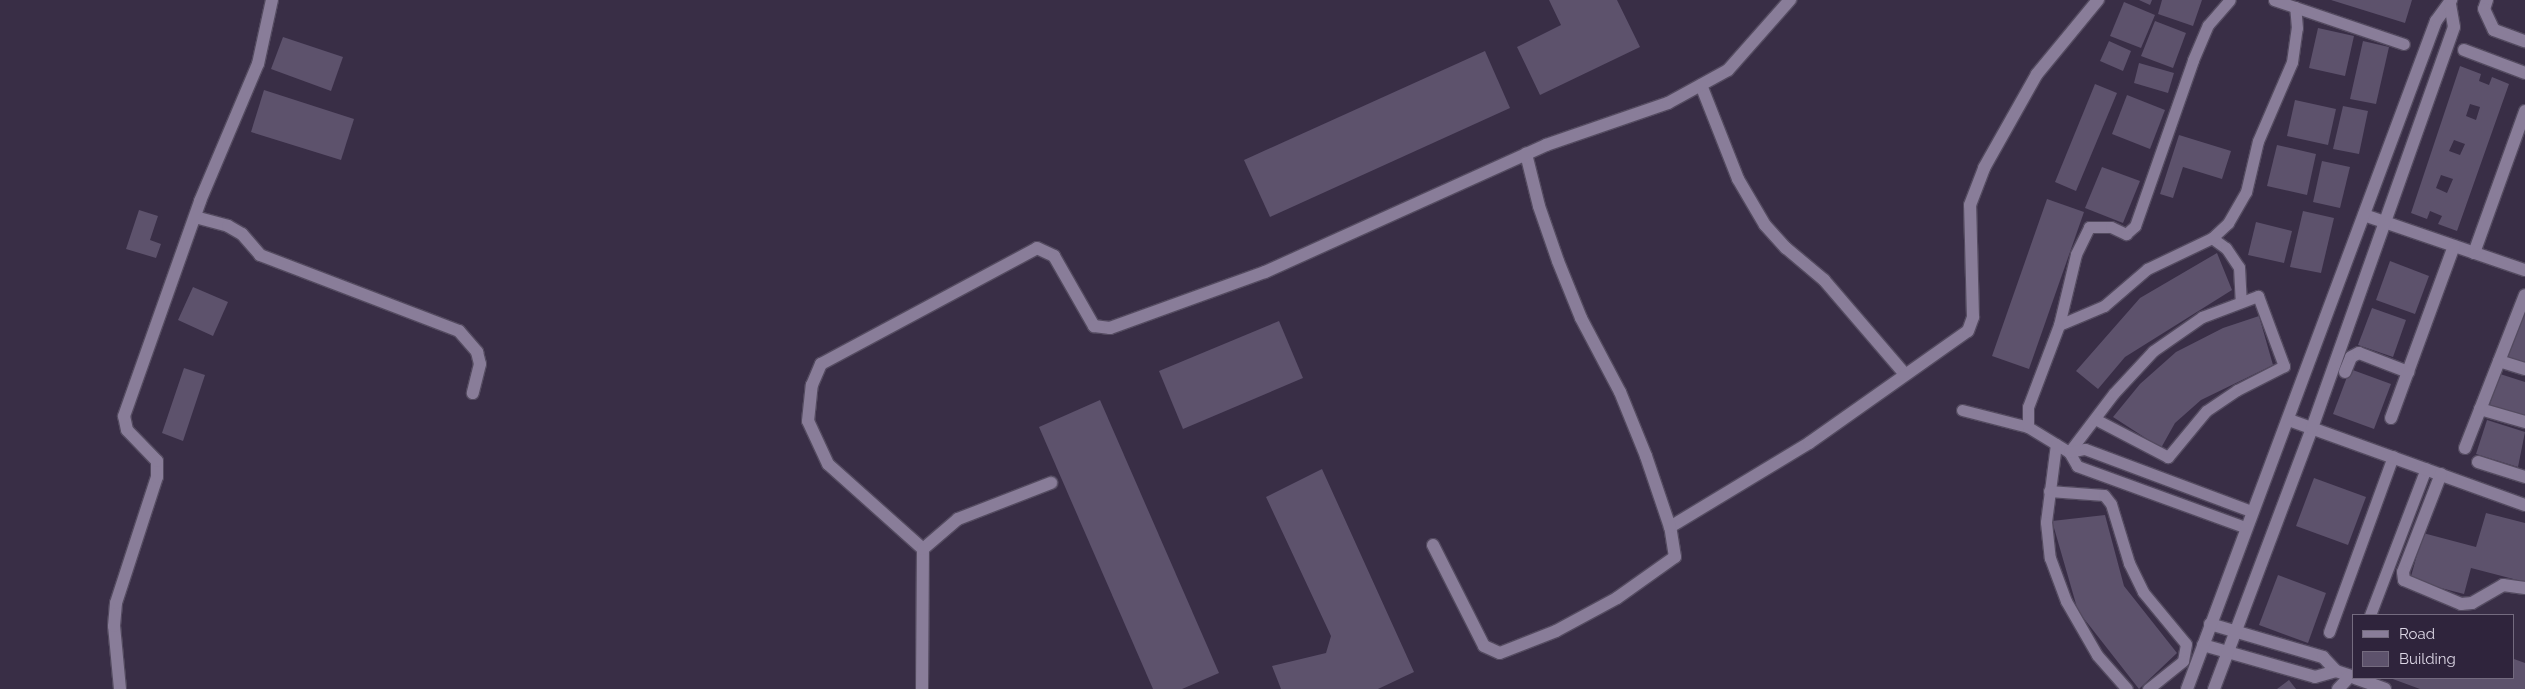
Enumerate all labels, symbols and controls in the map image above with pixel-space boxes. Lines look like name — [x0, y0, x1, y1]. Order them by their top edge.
legend — [2352, 614, 2515, 679]
text: Road — [2399, 625, 2435, 643]
text: Building — [2399, 650, 2456, 668]

